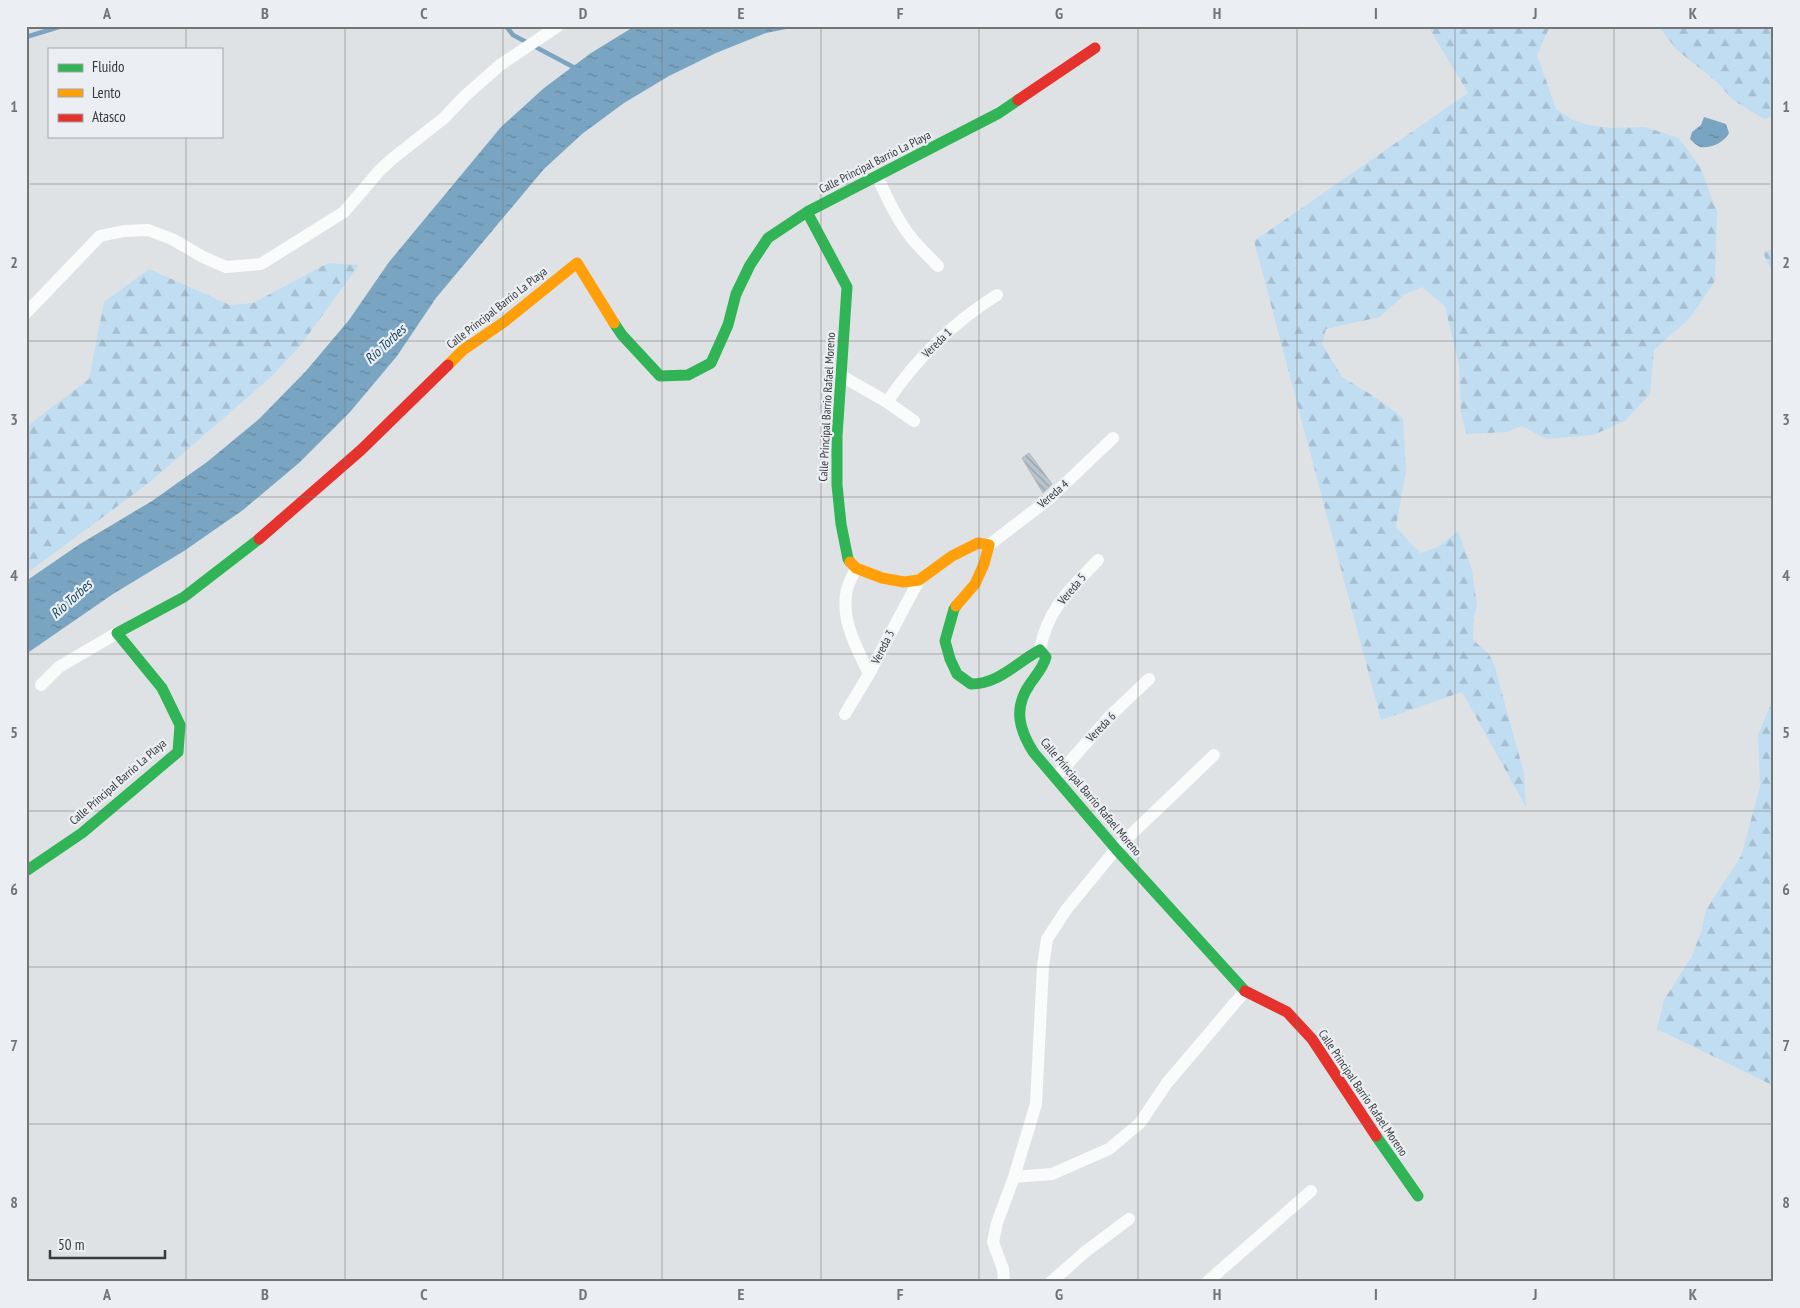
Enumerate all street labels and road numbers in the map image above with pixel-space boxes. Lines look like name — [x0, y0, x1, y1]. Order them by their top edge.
street label: Calle Principal Barrio La Playa — [816, 127, 933, 196]
street label: Calle Principal Barrio La Playa — [443, 264, 550, 352]
street label: Vereda 1 — [918, 325, 955, 361]
street label: Calle Principal Barrio Rafael Moreno — [815, 332, 838, 482]
street label: Vereda 4 — [1033, 476, 1072, 512]
street label: Vereda 5 — [1054, 570, 1089, 608]
street label: Vereda 3 — [867, 627, 897, 667]
street label: Vereda 6 — [1082, 708, 1119, 746]
street label: Calle Principal Barrio La Playa — [66, 735, 169, 828]
street label: Calle Principal Barrio Rafael Moreno — [1038, 735, 1145, 859]
street label: Calle Principal Barrio Rafael Moreno — [1315, 1027, 1411, 1159]

